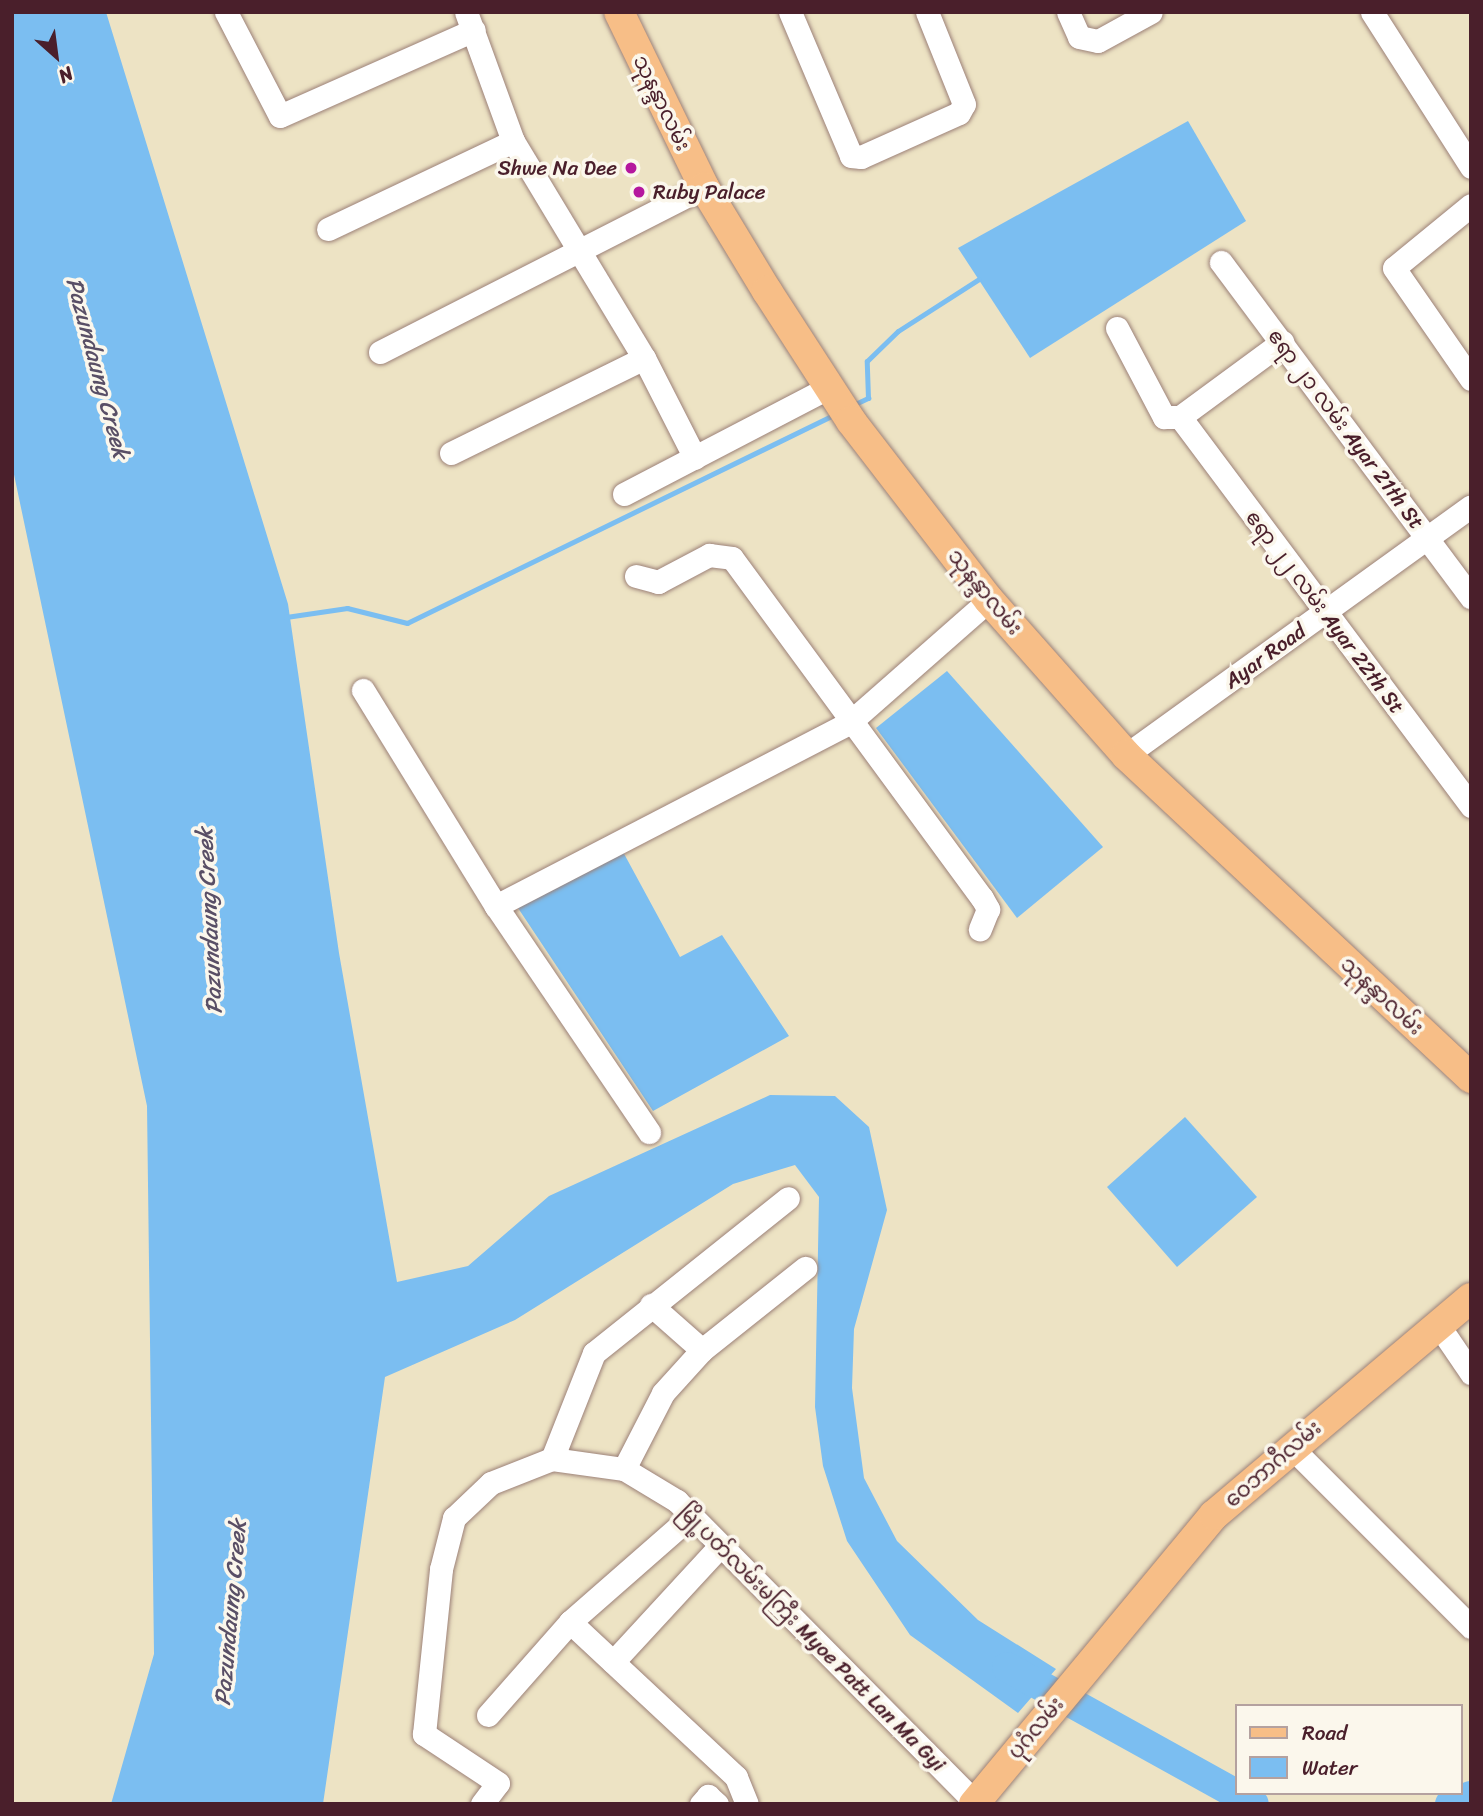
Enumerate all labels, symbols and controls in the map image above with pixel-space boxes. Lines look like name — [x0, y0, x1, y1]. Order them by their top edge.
north arrow — [21, 21, 91, 91]
street label: သုနန္ဒာလမ်း — [628, 51, 696, 155]
text: N — [53, 57, 80, 93]
place label: Shwe Na Dee — [497, 155, 617, 181]
marker: Shwe Na Dee — [623, 160, 639, 176]
place label: Ruby Palace — [653, 179, 765, 205]
marker: Ruby Palace — [631, 184, 647, 200]
water label: Pazundaung Creek — [59, 274, 135, 462]
street label: ဧရာ ၂၁ လမ်း Ayar 21th St — [1262, 324, 1430, 534]
street label: ဧရာ ၂၂ လမ်း Ayar 22th St — [1240, 505, 1410, 719]
street label: သုနန္ဒာလမ်း — [943, 544, 1027, 640]
street label: Ayar Road — [1219, 618, 1311, 694]
water label: Pazundaung Creek — [191, 827, 229, 1015]
street label: သုနန္ဒာလမ်း — [1336, 951, 1428, 1041]
street label: ဝေဘာဂီလမ်း — [1220, 1415, 1326, 1513]
street label: မြို့ပတ်လမ်းမကြီး Myoe Patt Lan Ma Gyi — [673, 1499, 951, 1777]
water label: Pazundaung Creek — [209, 1519, 253, 1707]
street label: ပုဂံလမ်း — [1003, 1692, 1069, 1764]
legend — [1234, 1704, 1462, 1795]
text: Road — [1302, 1714, 1347, 1752]
text: Water — [1302, 1749, 1357, 1787]

